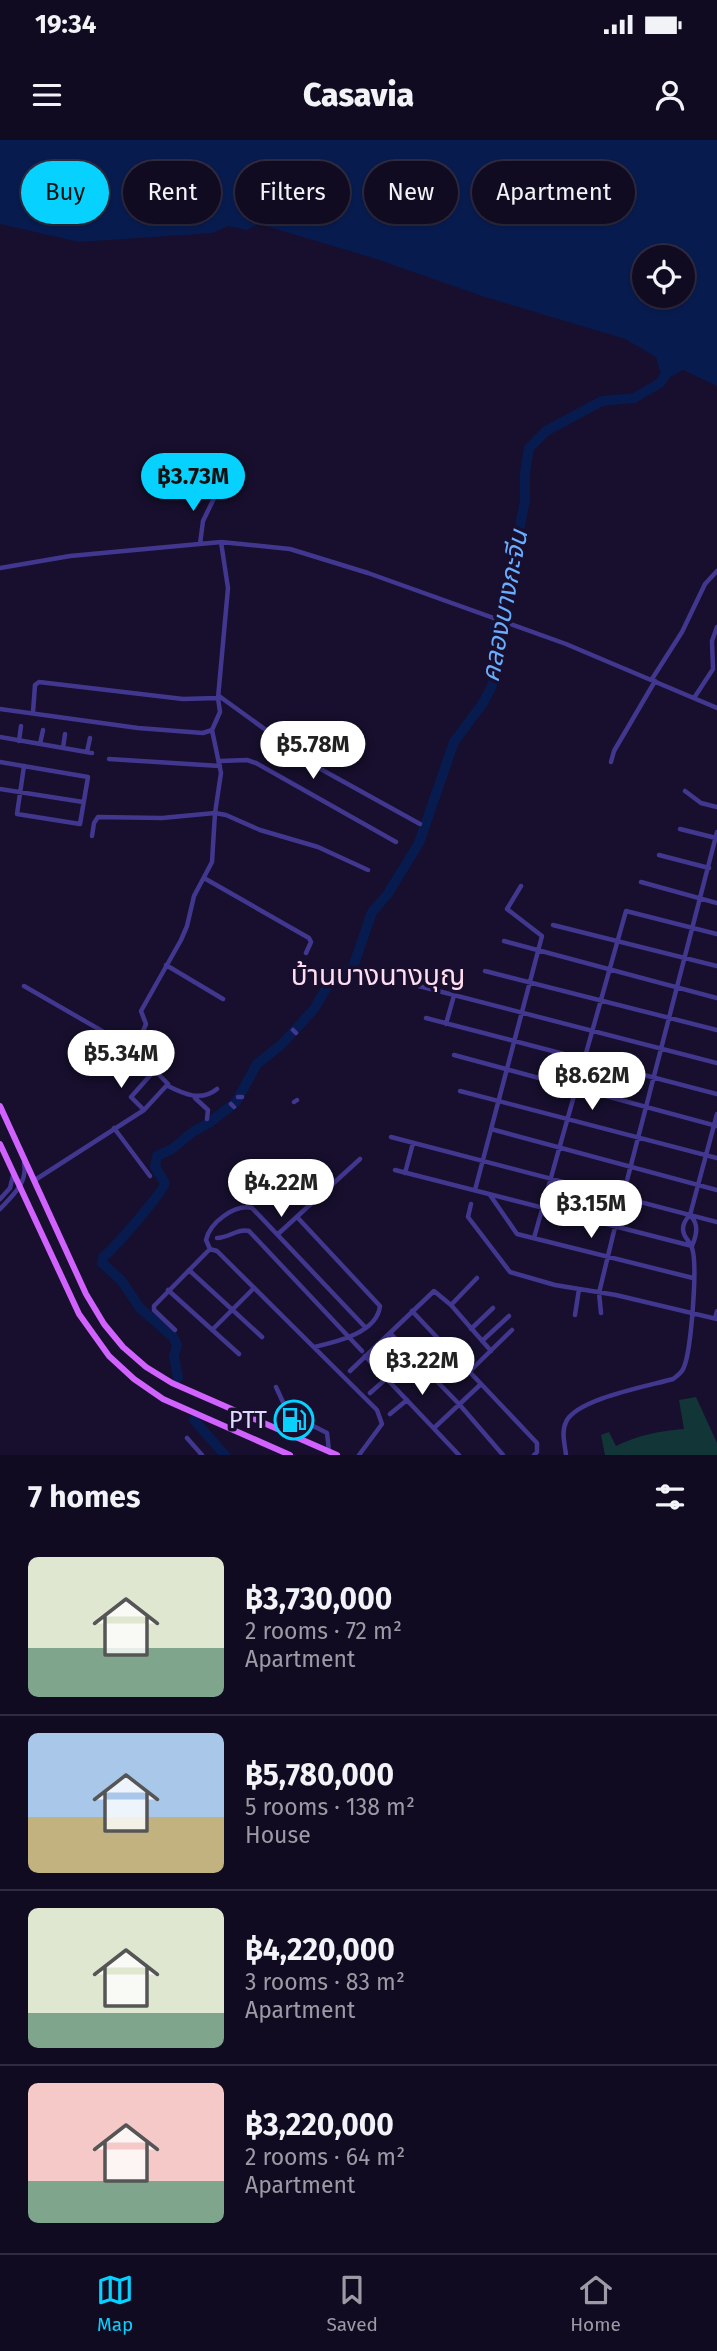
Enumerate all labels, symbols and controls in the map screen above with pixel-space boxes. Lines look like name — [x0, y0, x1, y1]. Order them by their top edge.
text: 19:34 — [35, 9, 96, 40]
icon: menu — [28, 76, 66, 114]
text: Casavia — [303, 76, 414, 114]
icon: person — [651, 76, 689, 114]
chip: Buy — [21, 161, 109, 224]
chip: Rent — [123, 161, 221, 224]
chip: Filters — [235, 161, 350, 224]
chip: New — [364, 161, 458, 224]
chip: Apartment — [472, 161, 635, 224]
map controls — [632, 245, 695, 308]
button: locate — [632, 245, 695, 308]
pin: ฿3.73M — [136, 454, 250, 513]
text: ฿3.73M — [157, 462, 229, 490]
water label: คลองบางกะจีน — [475, 525, 535, 685]
pin: ฿5.78M — [256, 722, 370, 781]
text: ฿5.78M — [276, 730, 350, 758]
district label: บ้านบางนางบุญ — [291, 959, 465, 992]
pin: ฿5.34M — [64, 1030, 178, 1090]
text: ฿5.34M — [84, 1039, 158, 1067]
pin: ฿8.62M — [535, 1052, 649, 1112]
text: ฿8.62M — [554, 1061, 630, 1089]
pin: ฿4.22M — [224, 1160, 338, 1219]
text: ฿4.22M — [244, 1168, 318, 1196]
pin: ฿3.15M — [534, 1180, 648, 1240]
text: ฿3.15M — [556, 1189, 626, 1217]
pin: ฿3.22M — [365, 1338, 479, 1397]
text: ฿3.22M — [385, 1346, 459, 1374]
fuel station icon: PTT — [273, 1399, 315, 1441]
place label: PTT — [229, 1406, 268, 1434]
icon: filters — [651, 1478, 689, 1516]
text: 7 homes — [28, 1479, 140, 1515]
text: ฿3,730,000 — [245, 1581, 392, 1617]
icon: home — [84, 1585, 168, 1669]
text: 2 rooms · 72 m² — [245, 1617, 402, 1645]
text: Apartment — [245, 1645, 355, 1673]
text: ฿5,780,000 — [245, 1757, 394, 1793]
icon: home — [84, 1761, 168, 1845]
text: 5 rooms · 138 m² — [245, 1793, 415, 1821]
text: House — [245, 1821, 311, 1849]
text: ฿4,220,000 — [245, 1932, 395, 1968]
icon: home — [84, 1936, 168, 2020]
text: 3 rooms · 83 m² — [245, 1968, 405, 1996]
text: Apartment — [245, 1996, 355, 2024]
text: ฿3,220,000 — [245, 2107, 394, 2143]
icon: home — [84, 2111, 168, 2195]
text: 2 rooms · 64 m² — [245, 2143, 405, 2171]
text: Apartment — [245, 2171, 355, 2199]
tab: Map — [96, 2271, 134, 2336]
tab: Saved — [326, 2271, 378, 2336]
tab: Home — [570, 2271, 621, 2336]

